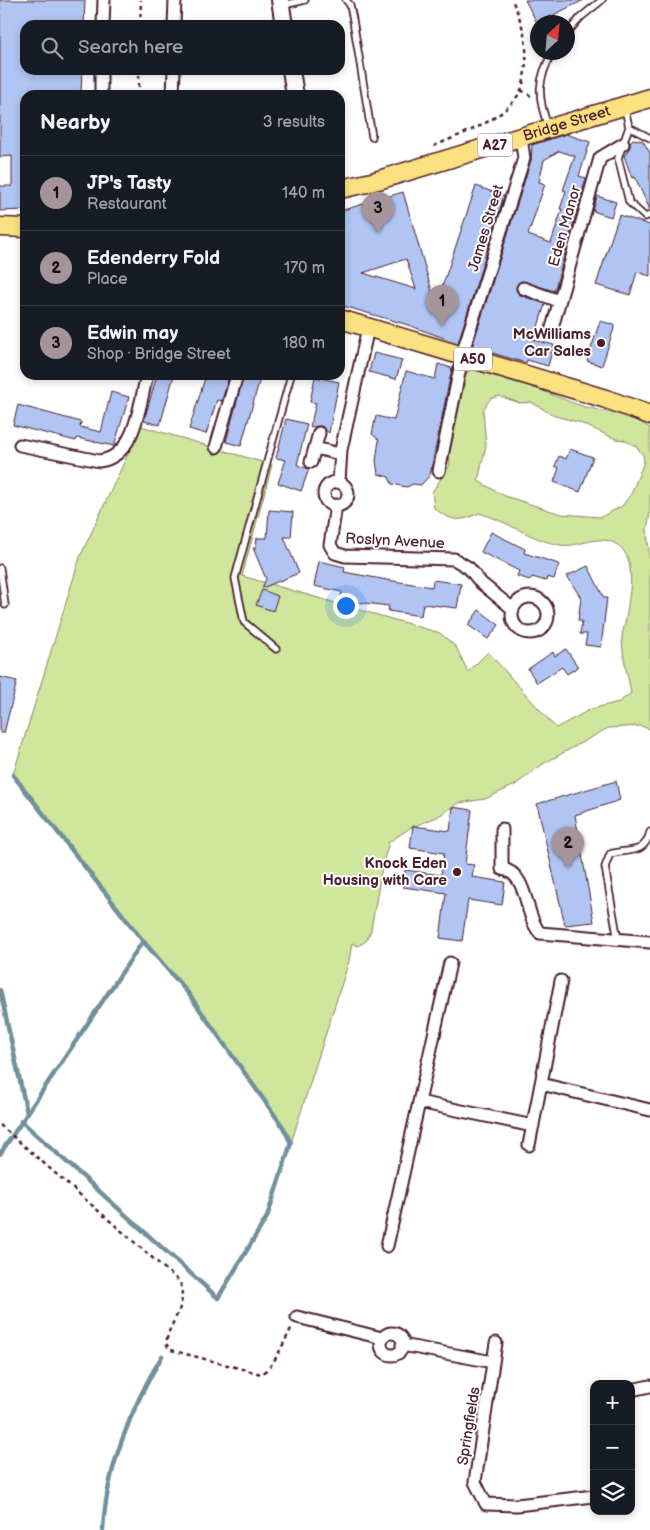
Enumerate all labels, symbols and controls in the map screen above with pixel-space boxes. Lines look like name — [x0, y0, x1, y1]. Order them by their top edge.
north arrow — [530, 15, 575, 60]
search box — [20, 20, 345, 75]
icon: search — [38, 34, 66, 62]
text: Search here — [78, 36, 183, 59]
street label: Bridge Street — [521, 101, 613, 145]
text: Nearby — [40, 110, 110, 135]
text: 3 results — [263, 113, 325, 132]
road number: A27 — [478, 134, 512, 156]
text: JP's Tasty — [87, 172, 171, 195]
street label: James Street — [464, 182, 508, 274]
street label: Eden Manor — [544, 183, 586, 269]
text: 1 — [53, 184, 59, 203]
text: 140 m — [282, 184, 325, 203]
pin: 3 — [362, 192, 394, 233]
text: Restaurant — [87, 195, 167, 214]
text: Edenderry Fold — [87, 247, 220, 270]
text: 2 — [51, 259, 61, 278]
text: 170 m — [284, 259, 325, 278]
text: Place — [87, 270, 128, 289]
pin: 1 — [426, 285, 458, 326]
text: Edwin may — [87, 322, 178, 345]
place label: McWilliams Car Sales — [513, 325, 591, 361]
text: 3 — [51, 334, 61, 353]
text: 180 m — [283, 334, 325, 353]
marker: McWilliams Car Sales — [595, 337, 607, 349]
text: Shop · Bridge Street — [87, 345, 231, 364]
road number: A50 — [454, 348, 492, 370]
street label: Roslyn Avenue — [345, 529, 445, 553]
your location — [333, 593, 359, 619]
pin: 2 — [552, 827, 584, 868]
place label: Knock Eden Housing with Care — [323, 854, 447, 890]
marker: Knock Eden Housing with Care — [451, 866, 463, 878]
map controls — [590, 1380, 635, 1515]
button: + — [590, 1380, 635, 1425]
street label: Springfields — [453, 1385, 485, 1467]
button: − — [590, 1425, 635, 1470]
button: layers — [590, 1470, 635, 1515]

